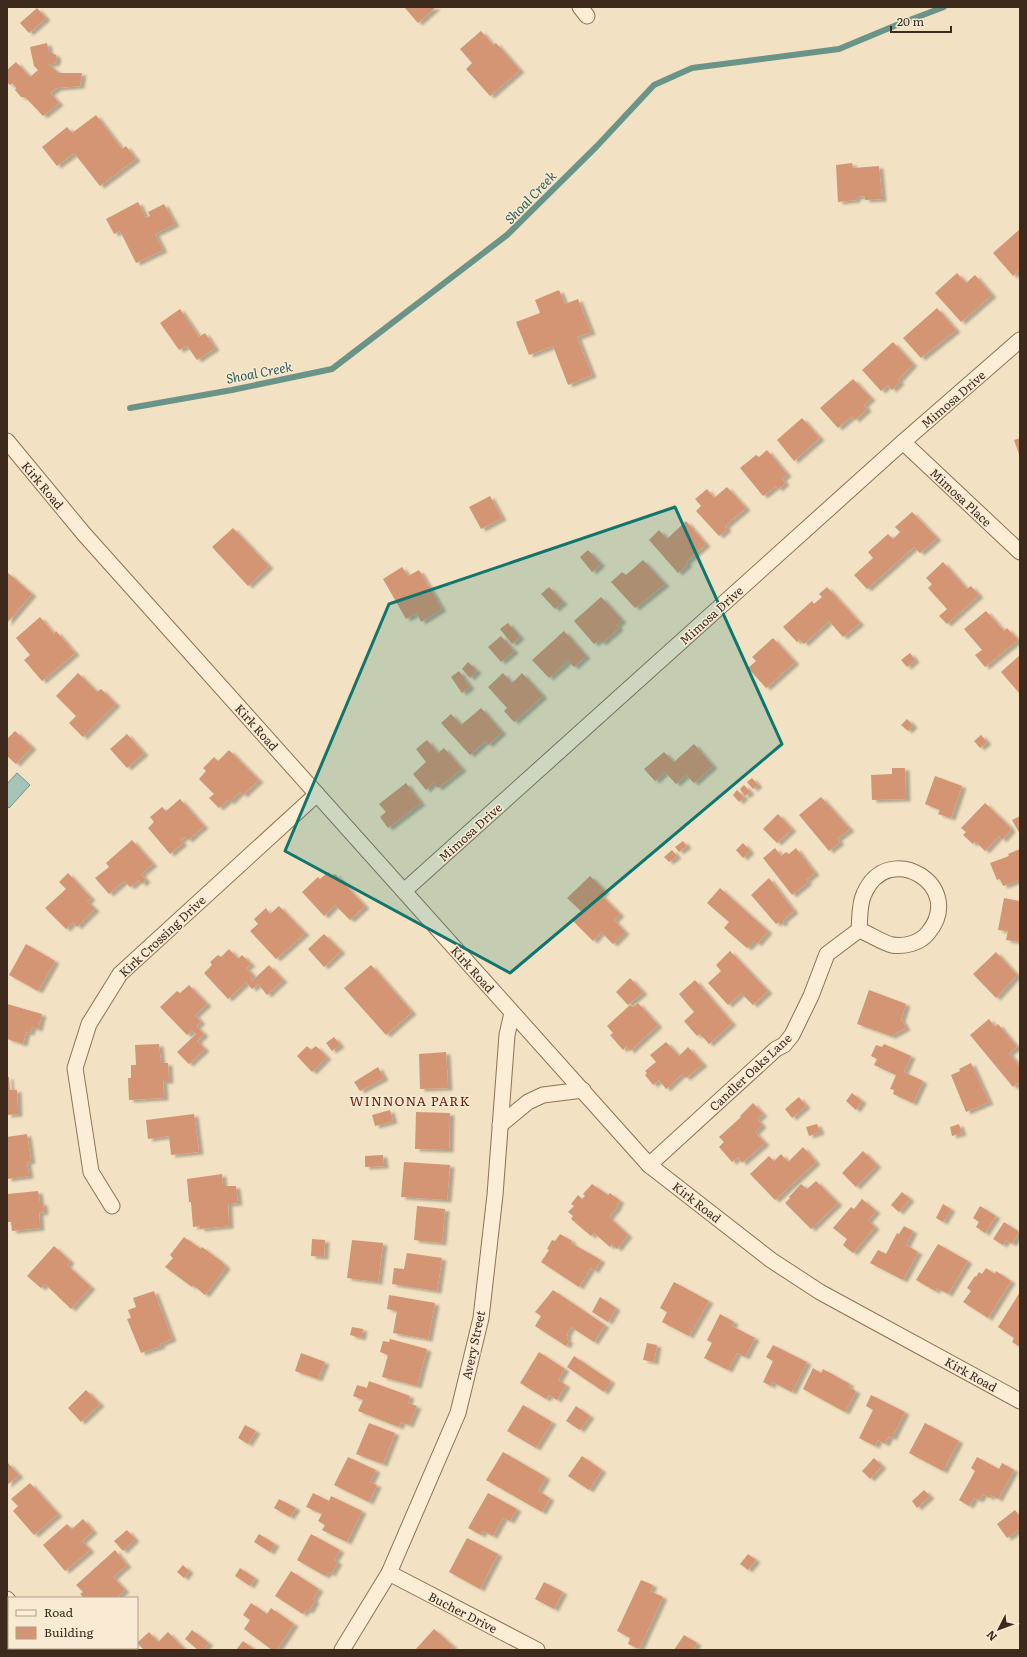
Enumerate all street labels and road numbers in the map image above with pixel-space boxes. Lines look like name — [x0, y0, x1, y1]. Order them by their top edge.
street label: Mimosa Drive — [917, 366, 989, 432]
street label: Kirk Road — [18, 457, 69, 513]
street label: Mimosa Place — [926, 464, 996, 530]
street label: Mimosa Drive — [675, 581, 747, 649]
street label: Kirk Road — [231, 700, 283, 755]
street label: Mimosa Drive — [434, 798, 506, 866]
street label: Kirk Crossing Drive — [115, 891, 209, 981]
street label: Kirk Road — [447, 942, 499, 997]
street label: Candler Oaks Lane — [705, 1029, 795, 1115]
street label: Kirk Road — [669, 1177, 726, 1227]
street label: Avery Street — [457, 1309, 489, 1381]
street label: Kirk Road — [942, 1352, 1001, 1396]
street label: Bucher Drive — [425, 1587, 501, 1637]

